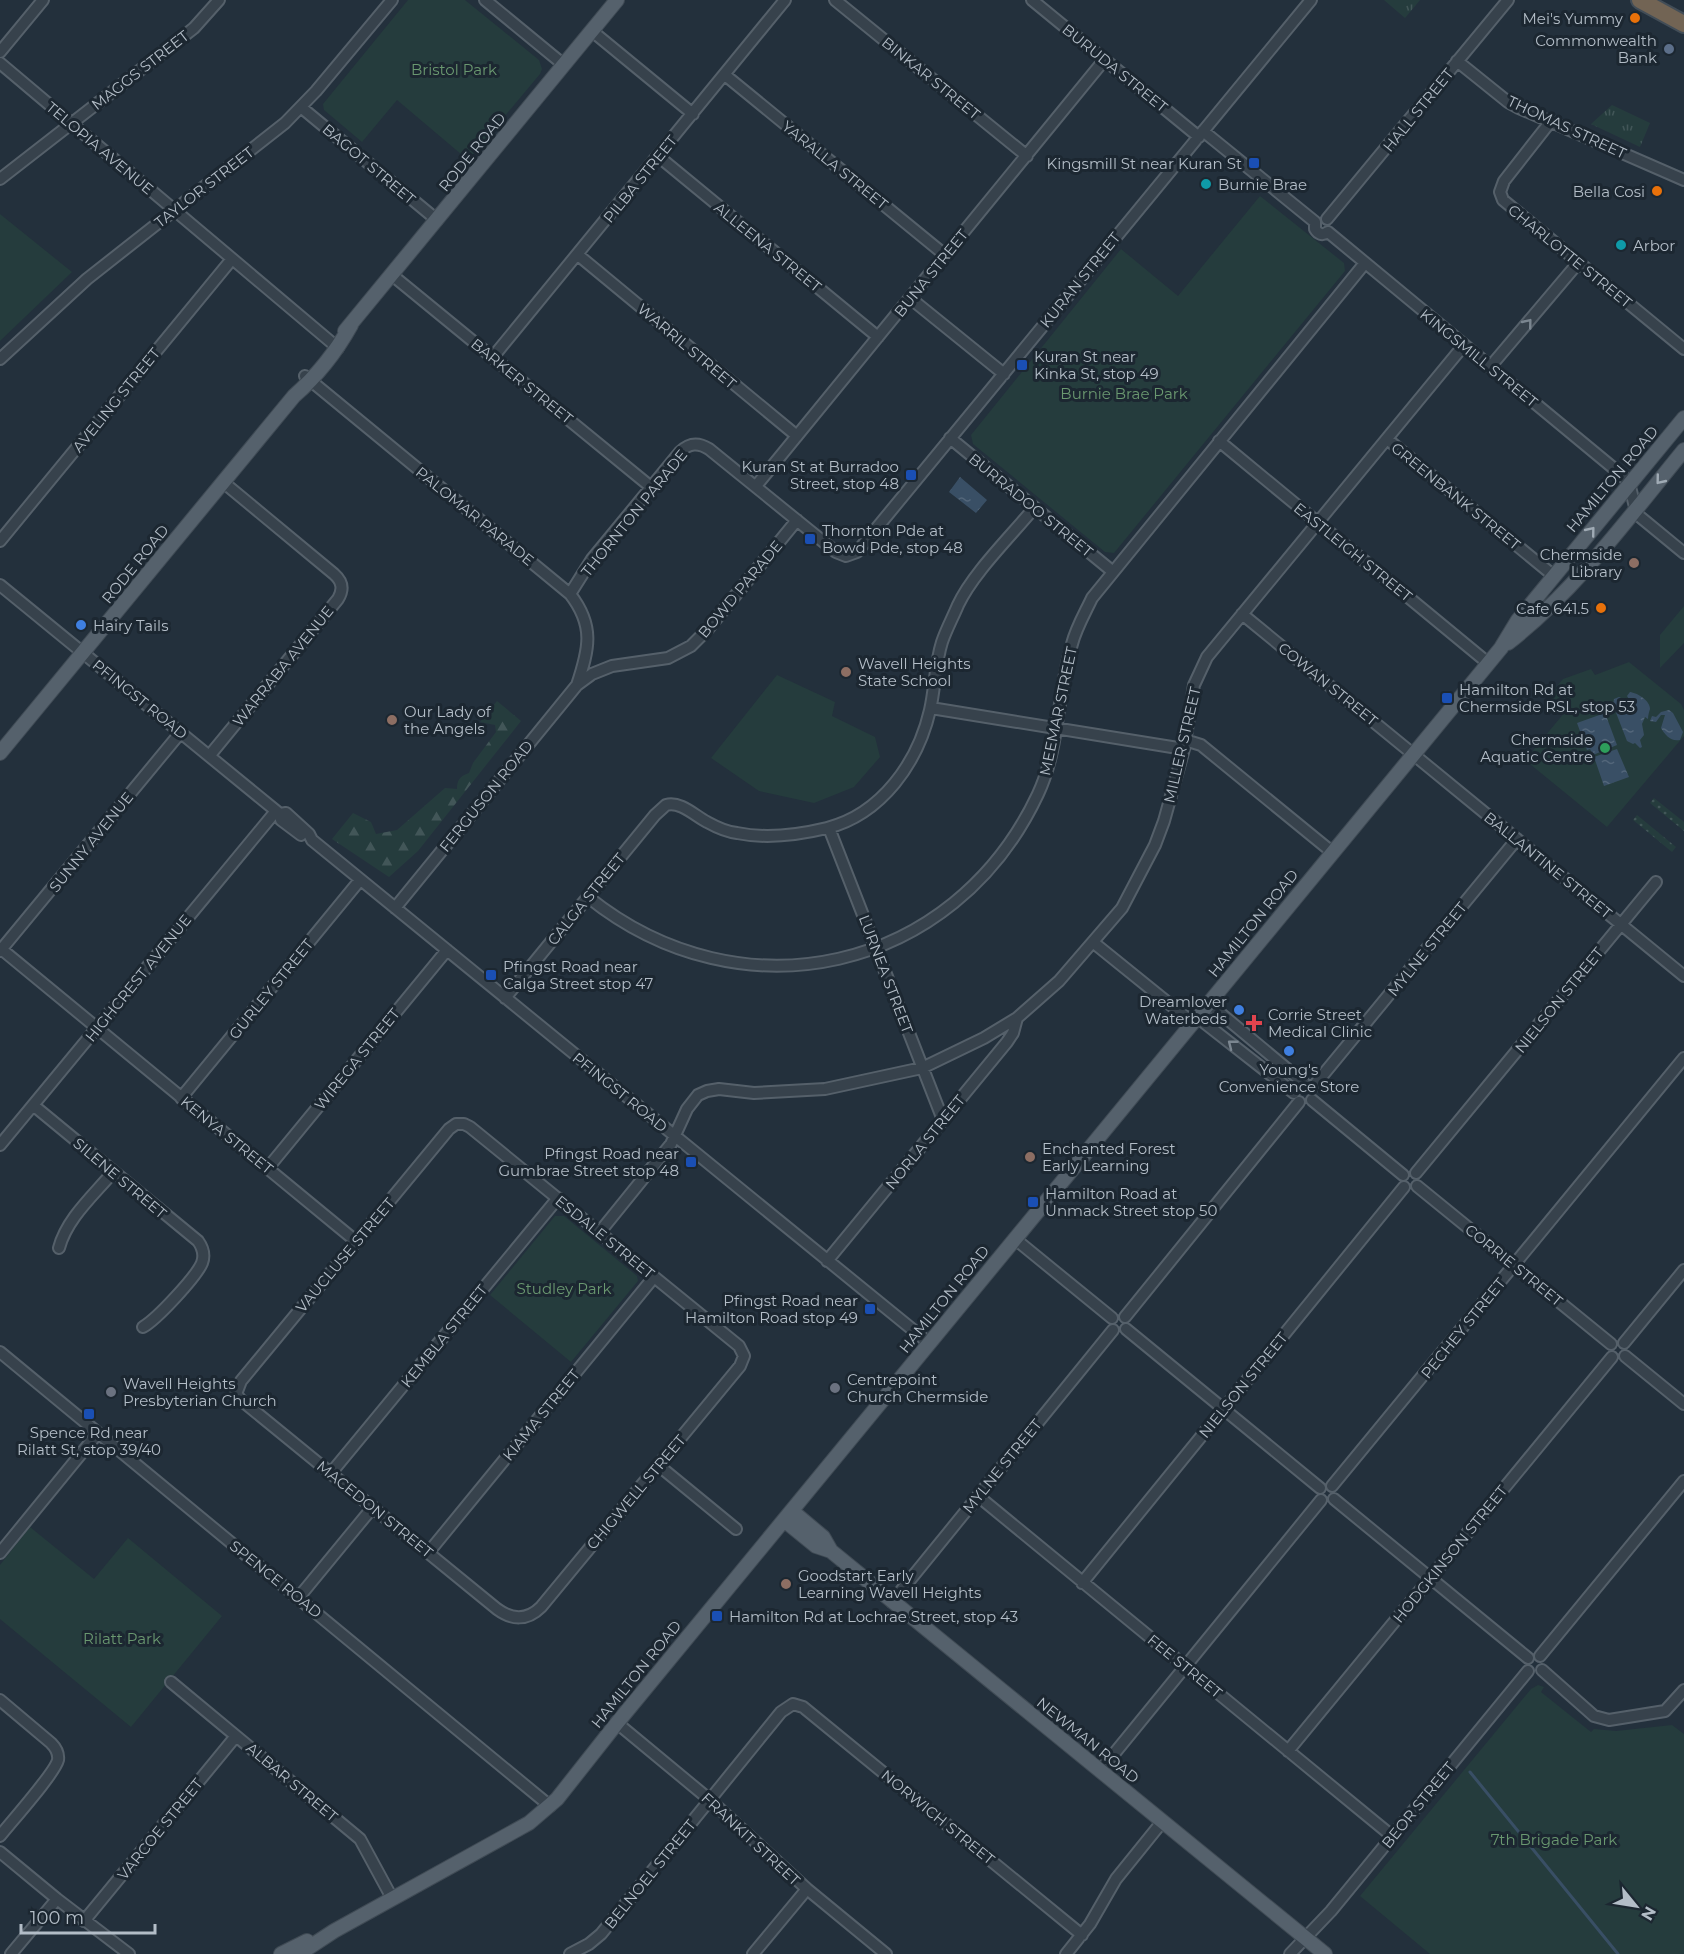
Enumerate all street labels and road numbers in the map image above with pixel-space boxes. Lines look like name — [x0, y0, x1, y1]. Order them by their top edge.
street label: BURUDA STREET — [1058, 20, 1172, 117]
street label: MAGGS STREET — [87, 26, 193, 114]
street label: BINKAR STREET — [878, 33, 984, 124]
street label: HALL STREET — [1379, 64, 1458, 156]
street label: THOMAS STREET — [1505, 91, 1630, 163]
street label: TELOPIA AVENUE — [42, 98, 158, 198]
street label: RODE ROAD — [434, 109, 510, 195]
street label: YARALLA STREET — [778, 116, 892, 214]
street label: BAGOT STREET — [319, 120, 420, 209]
street label: PILBA STREET — [599, 131, 681, 227]
street label: TAYLOR STREET — [151, 142, 258, 232]
street label: ALLEENA STREET — [710, 198, 826, 296]
street label: CHARLOTTE STREET — [1504, 200, 1636, 312]
street label: BUNA STREET — [890, 225, 972, 321]
street label: KURAN STREET — [1036, 228, 1125, 332]
street label: WARRIL STREET — [634, 299, 741, 393]
street label: KINGSMILL STREET — [1416, 305, 1542, 412]
street label: BARKER STREET — [467, 334, 577, 428]
street label: AVELING STREET — [68, 344, 164, 456]
street label: HAMILTON ROAD — [1562, 422, 1662, 536]
street label: GREENBANK STREET — [1388, 438, 1525, 554]
street label: THORNTON PARADE — [577, 445, 691, 581]
street label: BURRADOO STREET — [965, 449, 1097, 561]
street label: PALOMAR PARADE — [412, 462, 538, 570]
street label: EASTLEIGH STREET — [1290, 498, 1416, 606]
street label: RODE ROAD — [97, 521, 173, 607]
street label: BOWD PARADE — [694, 536, 786, 642]
street label: WARRABA AVENUE — [228, 602, 338, 730]
street label: COWAN STREET — [1274, 638, 1382, 730]
street label: MEEMAR STREET — [1035, 644, 1081, 777]
street label: PFINGST ROAD — [89, 655, 191, 743]
street label: MILLER STREET — [1159, 685, 1205, 805]
street label: FERGUSON ROAD — [435, 736, 537, 856]
street label: SUNNY AVENUE — [45, 788, 137, 896]
street label: BALLANTINE STREET — [1480, 808, 1616, 923]
street label: CALGA STREET — [543, 849, 629, 949]
street label: HAMILTON ROAD — [1204, 865, 1302, 981]
street label: MYLNE STREET — [1383, 898, 1471, 1000]
street label: HIGHCREST AVENUE — [81, 911, 195, 1045]
street label: LURNEA STREET — [855, 912, 917, 1036]
street label: GURLEY STREET — [225, 935, 318, 1043]
street label: NIELSON STREET — [1511, 943, 1608, 1057]
street label: WIREGA STREET — [310, 1004, 404, 1114]
street label: PFINGST ROAD — [569, 1048, 671, 1136]
street label: NORLA STREET — [881, 1091, 969, 1193]
street label: KENYA STREET — [177, 1092, 277, 1178]
street label: SILENE STREET — [69, 1133, 171, 1223]
street label: ESDALE STREET — [552, 1191, 659, 1283]
street label: VAUCLUSE STREET — [291, 1193, 399, 1316]
street label: CORRIE STREET — [1461, 1220, 1567, 1310]
street label: HAMILTON ROAD — [895, 1241, 993, 1357]
street label: PECHEY STREET — [1417, 1274, 1510, 1382]
street label: KEMBLA STREET — [397, 1280, 492, 1391]
street label: NIELSON STREET — [1195, 1328, 1292, 1442]
street label: KIAMA STREET — [498, 1365, 584, 1465]
street label: MYLNE STREET — [958, 1415, 1046, 1517]
street label: CHIGWELL STREET — [582, 1430, 690, 1553]
street label: MACEDON STREET — [313, 1456, 437, 1562]
street label: HODGKINSON STREET — [1389, 1481, 1512, 1627]
street label: SPENCE ROAD — [226, 1536, 326, 1622]
street label: HAMILTON ROAD — [587, 1616, 685, 1732]
street label: FEE STREET — [1144, 1630, 1227, 1702]
street label: NEWMAN ROAD — [1033, 1693, 1143, 1787]
street label: ALBAR STREET — [242, 1738, 342, 1826]
street label: BEOR STREET — [1377, 1758, 1459, 1852]
street label: NORWICH STREET — [877, 1765, 999, 1869]
street label: VARCOE STREET — [113, 1774, 207, 1884]
street label: FRANKIT STREET — [698, 1788, 805, 1890]
street label: BELNOEL STREET — [600, 1815, 700, 1932]

